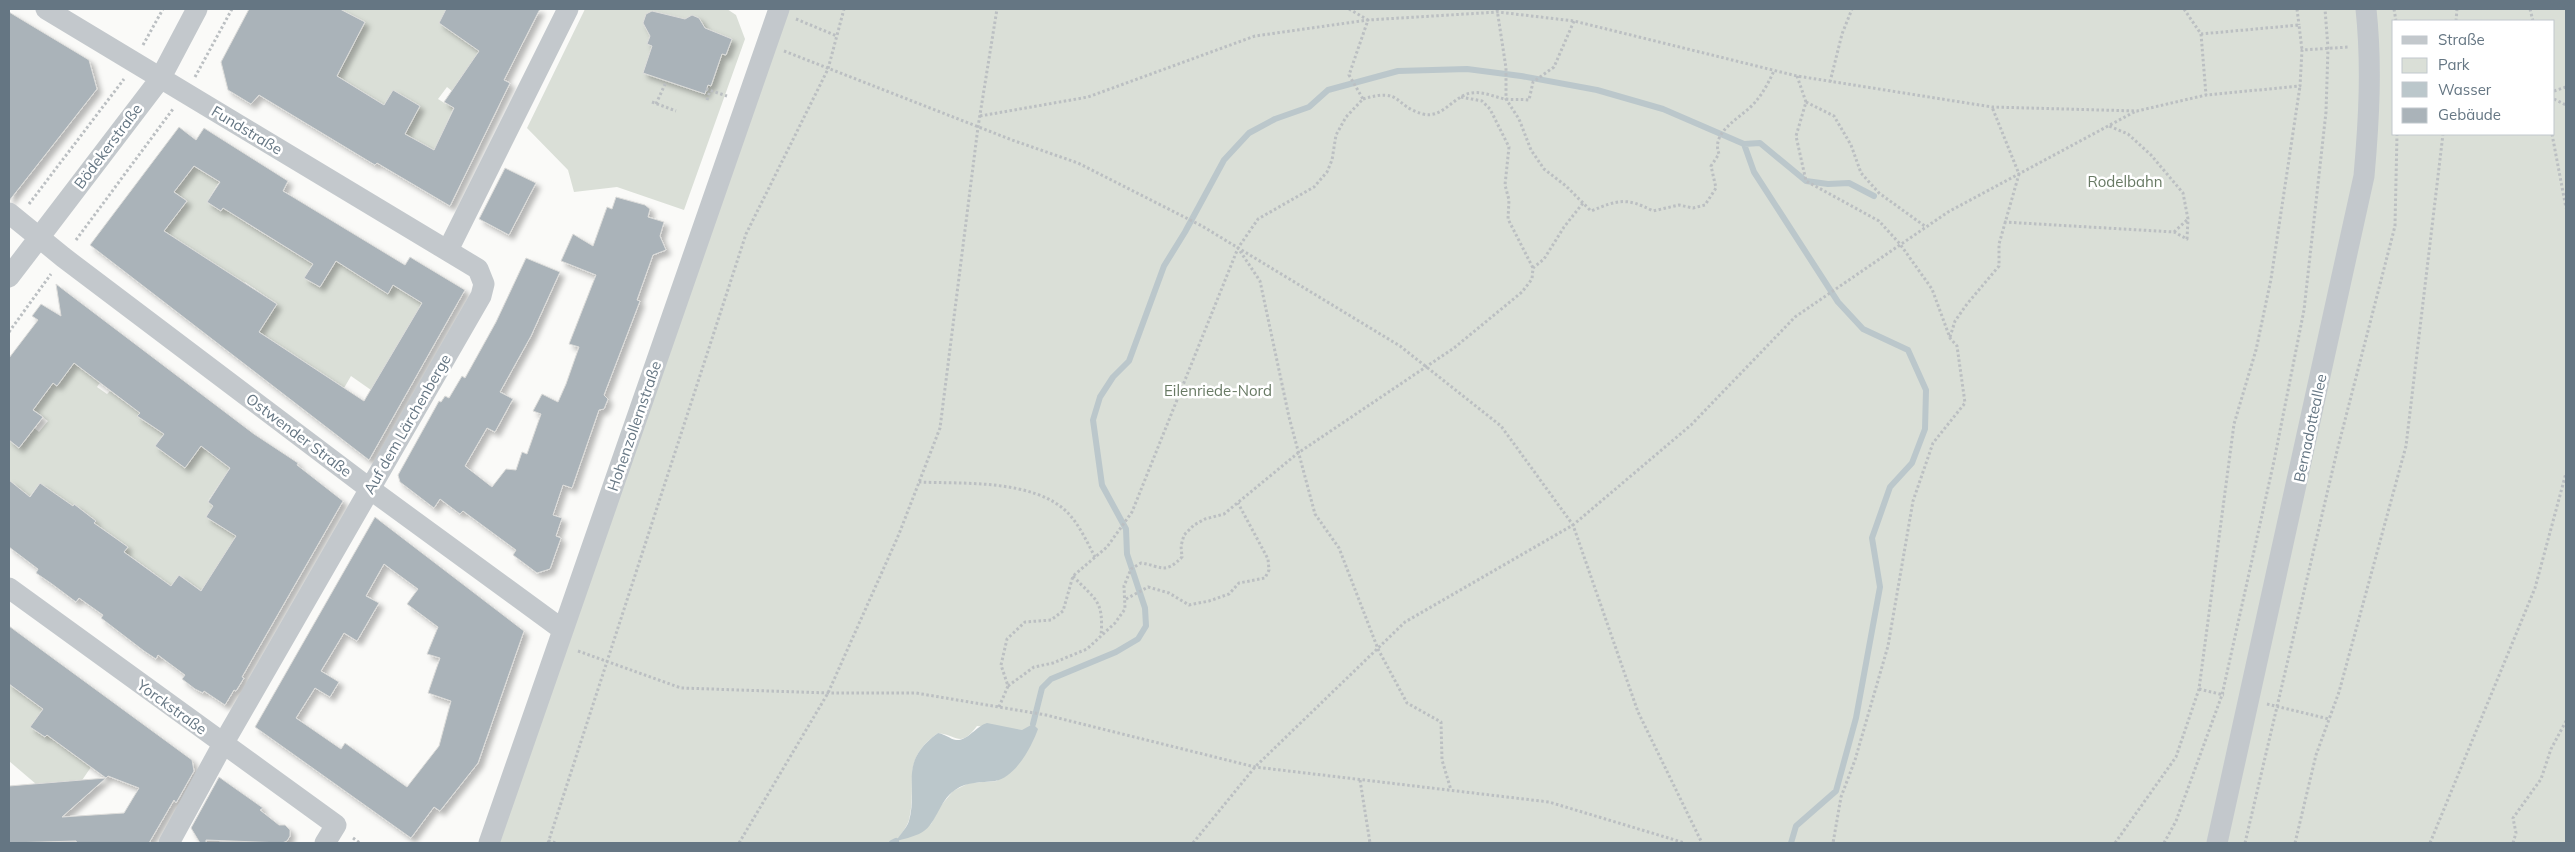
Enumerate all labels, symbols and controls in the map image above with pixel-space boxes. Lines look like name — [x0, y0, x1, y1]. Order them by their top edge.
legend — [2392, 20, 2555, 135]
text: Straße — [2438, 30, 2485, 49]
text: Park — [2438, 55, 2470, 74]
text: Wasser — [2438, 80, 2492, 99]
street label: Bödekerstraße — [70, 100, 146, 192]
street label: Fundstraße — [208, 101, 286, 159]
text: Gebäude — [2438, 105, 2501, 124]
park label: Rodelbahn — [2087, 172, 2163, 191]
street label: Auf dem Lärchenberge — [359, 351, 455, 497]
street label: Hohenzollernstraße — [603, 359, 665, 493]
street label: Bernadotteallee — [2289, 372, 2331, 484]
park label: Eilenriede-Nord — [1164, 381, 1272, 400]
street label: Ostwender Straße — [242, 389, 356, 481]
street label: Yorckstraße — [133, 675, 211, 739]

